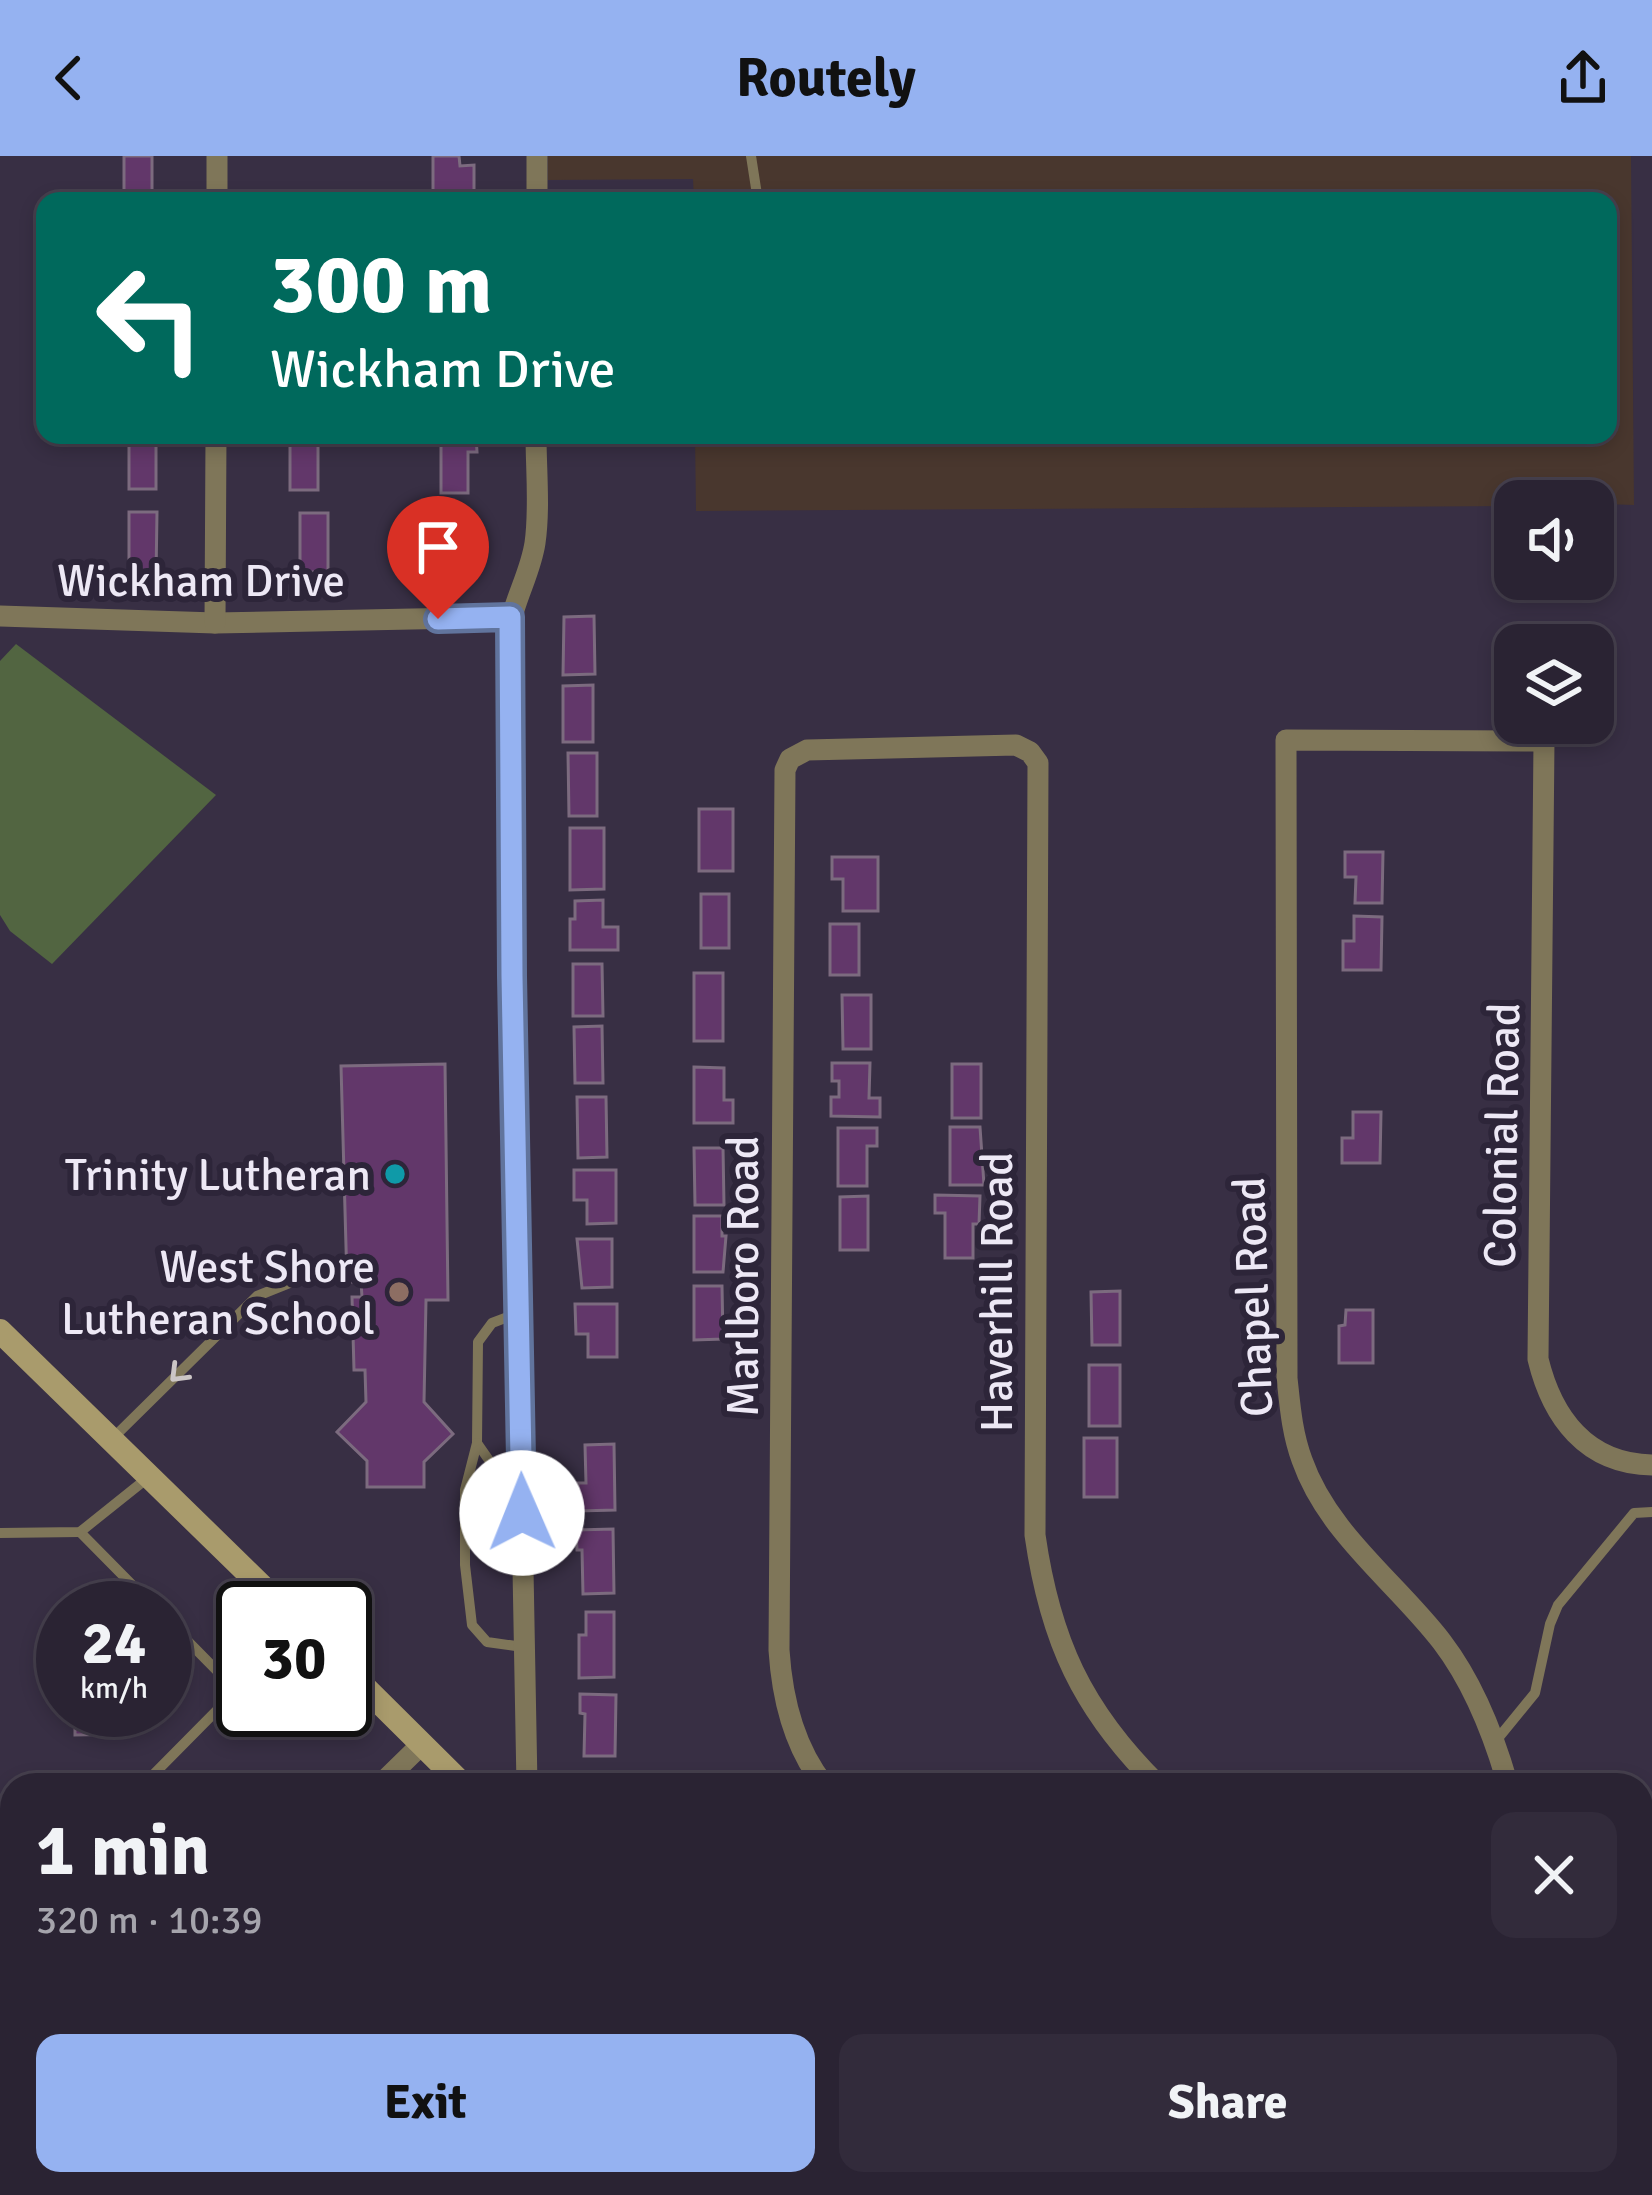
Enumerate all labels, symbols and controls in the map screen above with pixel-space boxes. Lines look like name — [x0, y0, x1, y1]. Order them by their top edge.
icon: back — [36, 45, 102, 111]
text: Routely — [736, 45, 916, 112]
icon: share — [1550, 45, 1616, 111]
text: 300 m — [270, 233, 492, 337]
icon: left — [72, 240, 228, 396]
text: Wickham Drive — [270, 336, 616, 403]
map controls — [1494, 480, 1614, 744]
button: sound — [1494, 480, 1614, 600]
pin — [387, 496, 489, 619]
icon: arrive — [405, 514, 471, 580]
street label: Wickham Drive — [57, 554, 345, 609]
button: layers — [1494, 624, 1614, 744]
street label: Colonial Road — [1473, 1002, 1532, 1268]
street label: Marlboro Road — [716, 1135, 771, 1417]
place label: Trinity Lutheran — [65, 1148, 371, 1203]
street label: Haverhill Road — [970, 1152, 1025, 1432]
marker: Trinity Lutheran — [382, 1161, 408, 1187]
street label: Chapel Road — [1222, 1176, 1285, 1418]
place label: West Shore Lutheran School — [61, 1240, 375, 1347]
marker: West Shore Lutheran School — [386, 1279, 412, 1305]
one-way arrow — [170, 1359, 192, 1381]
position arrow — [459, 1450, 585, 1576]
speed limit sign: 30 — [216, 1581, 372, 1737]
text: 24 — [82, 1607, 146, 1681]
text: km/h — [80, 1670, 148, 1707]
text: 1 min — [36, 1806, 210, 1895]
button: close — [1491, 1812, 1617, 1938]
text: 320 m · 10:39 — [36, 1896, 263, 1944]
button: Exit — [36, 2034, 815, 2172]
button: Share — [839, 2034, 1617, 2172]

